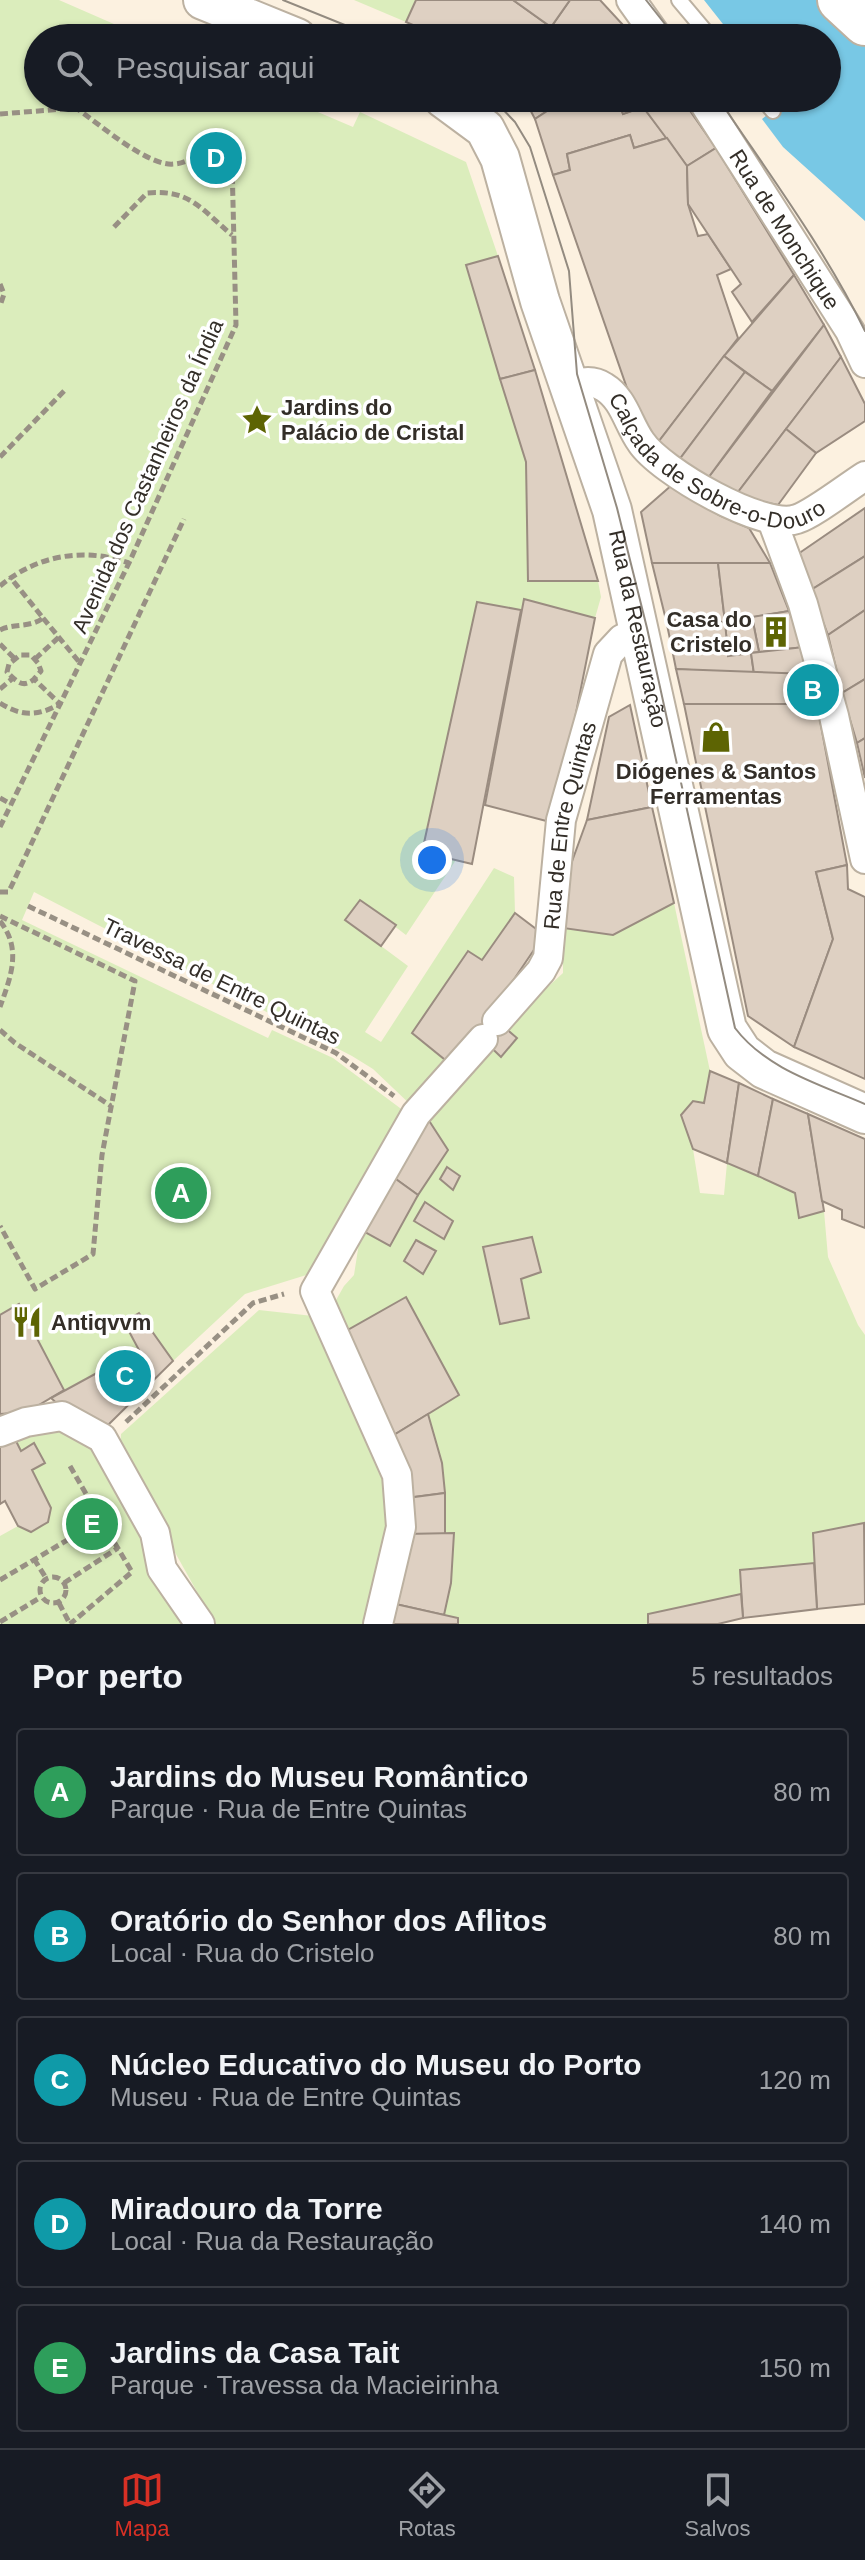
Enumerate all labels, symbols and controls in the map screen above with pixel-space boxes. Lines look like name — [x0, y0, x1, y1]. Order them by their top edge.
search box — [24, 24, 841, 112]
icon: search — [52, 46, 96, 90]
text: Pesquisar aqui — [116, 51, 314, 84]
pin: D — [190, 128, 242, 188]
street label: Rua de Monchique — [724, 145, 845, 314]
street label: Avenida dos Castanheiros da Índia — [67, 315, 229, 637]
street label: Calçada de Sobre-o-Douro — [604, 388, 830, 534]
place label: Jardins do Palácio de Cristal — [281, 395, 464, 445]
place icon: Jardins do Palácio de Cristal — [240, 403, 274, 437]
street label: Rua da Restauração — [604, 528, 672, 730]
place label: Casa do Cristelo — [666, 607, 752, 657]
building icon: Casa do Cristelo — [759, 615, 793, 649]
pin: B — [787, 660, 839, 720]
street label: Rua de Entre Quintas — [539, 719, 601, 931]
shop icon: Diógenes & Santos Ferramentas — [699, 720, 733, 754]
place label: Diógenes & Santos Ferramentas — [616, 759, 816, 809]
your location — [412, 840, 452, 880]
street label: Travessa de Entre Quintas — [99, 913, 344, 1050]
pin: A — [155, 1163, 207, 1223]
restaurant icon: Antiqvvm — [10, 1305, 44, 1339]
place label: Antiqvvm — [51, 1310, 151, 1335]
pin: C — [99, 1346, 151, 1406]
pin: E — [66, 1494, 118, 1554]
text: Por perto — [32, 1657, 183, 1695]
text: 5 resultados — [691, 1661, 833, 1691]
text: Jardins do Museu Romântico — [110, 1760, 528, 1793]
text: A — [51, 1777, 69, 1807]
text: 80 m — [773, 1777, 831, 1807]
text: Parque · Rua de Entre Quintas — [110, 1794, 467, 1824]
text: Oratório do Senhor dos Aflitos — [110, 1904, 547, 1937]
text: B — [51, 1921, 69, 1951]
text: 80 m — [773, 1921, 831, 1951]
text: Local · Rua do Cristelo — [110, 1938, 374, 1968]
text: Núcleo Educativo do Museu do Porto — [110, 2048, 642, 2081]
text: C — [51, 2065, 69, 2095]
text: 120 m — [759, 2065, 831, 2095]
text: Museu · Rua de Entre Quintas — [110, 2082, 461, 2112]
text: Miradouro da Torre — [110, 2192, 383, 2225]
text: D — [51, 2209, 69, 2239]
text: 140 m — [759, 2209, 831, 2239]
text: Local · Rua da Restauração — [110, 2226, 434, 2256]
text: Jardins da Casa Tait — [110, 2336, 400, 2369]
text: E — [51, 2353, 69, 2383]
text: 150 m — [759, 2353, 831, 2383]
text: Parque · Travessa da Macieirinha — [110, 2370, 499, 2400]
tab: Mapa — [114, 2468, 169, 2542]
tab: Rotas — [398, 2468, 456, 2542]
tab: Salvos — [685, 2468, 751, 2542]

